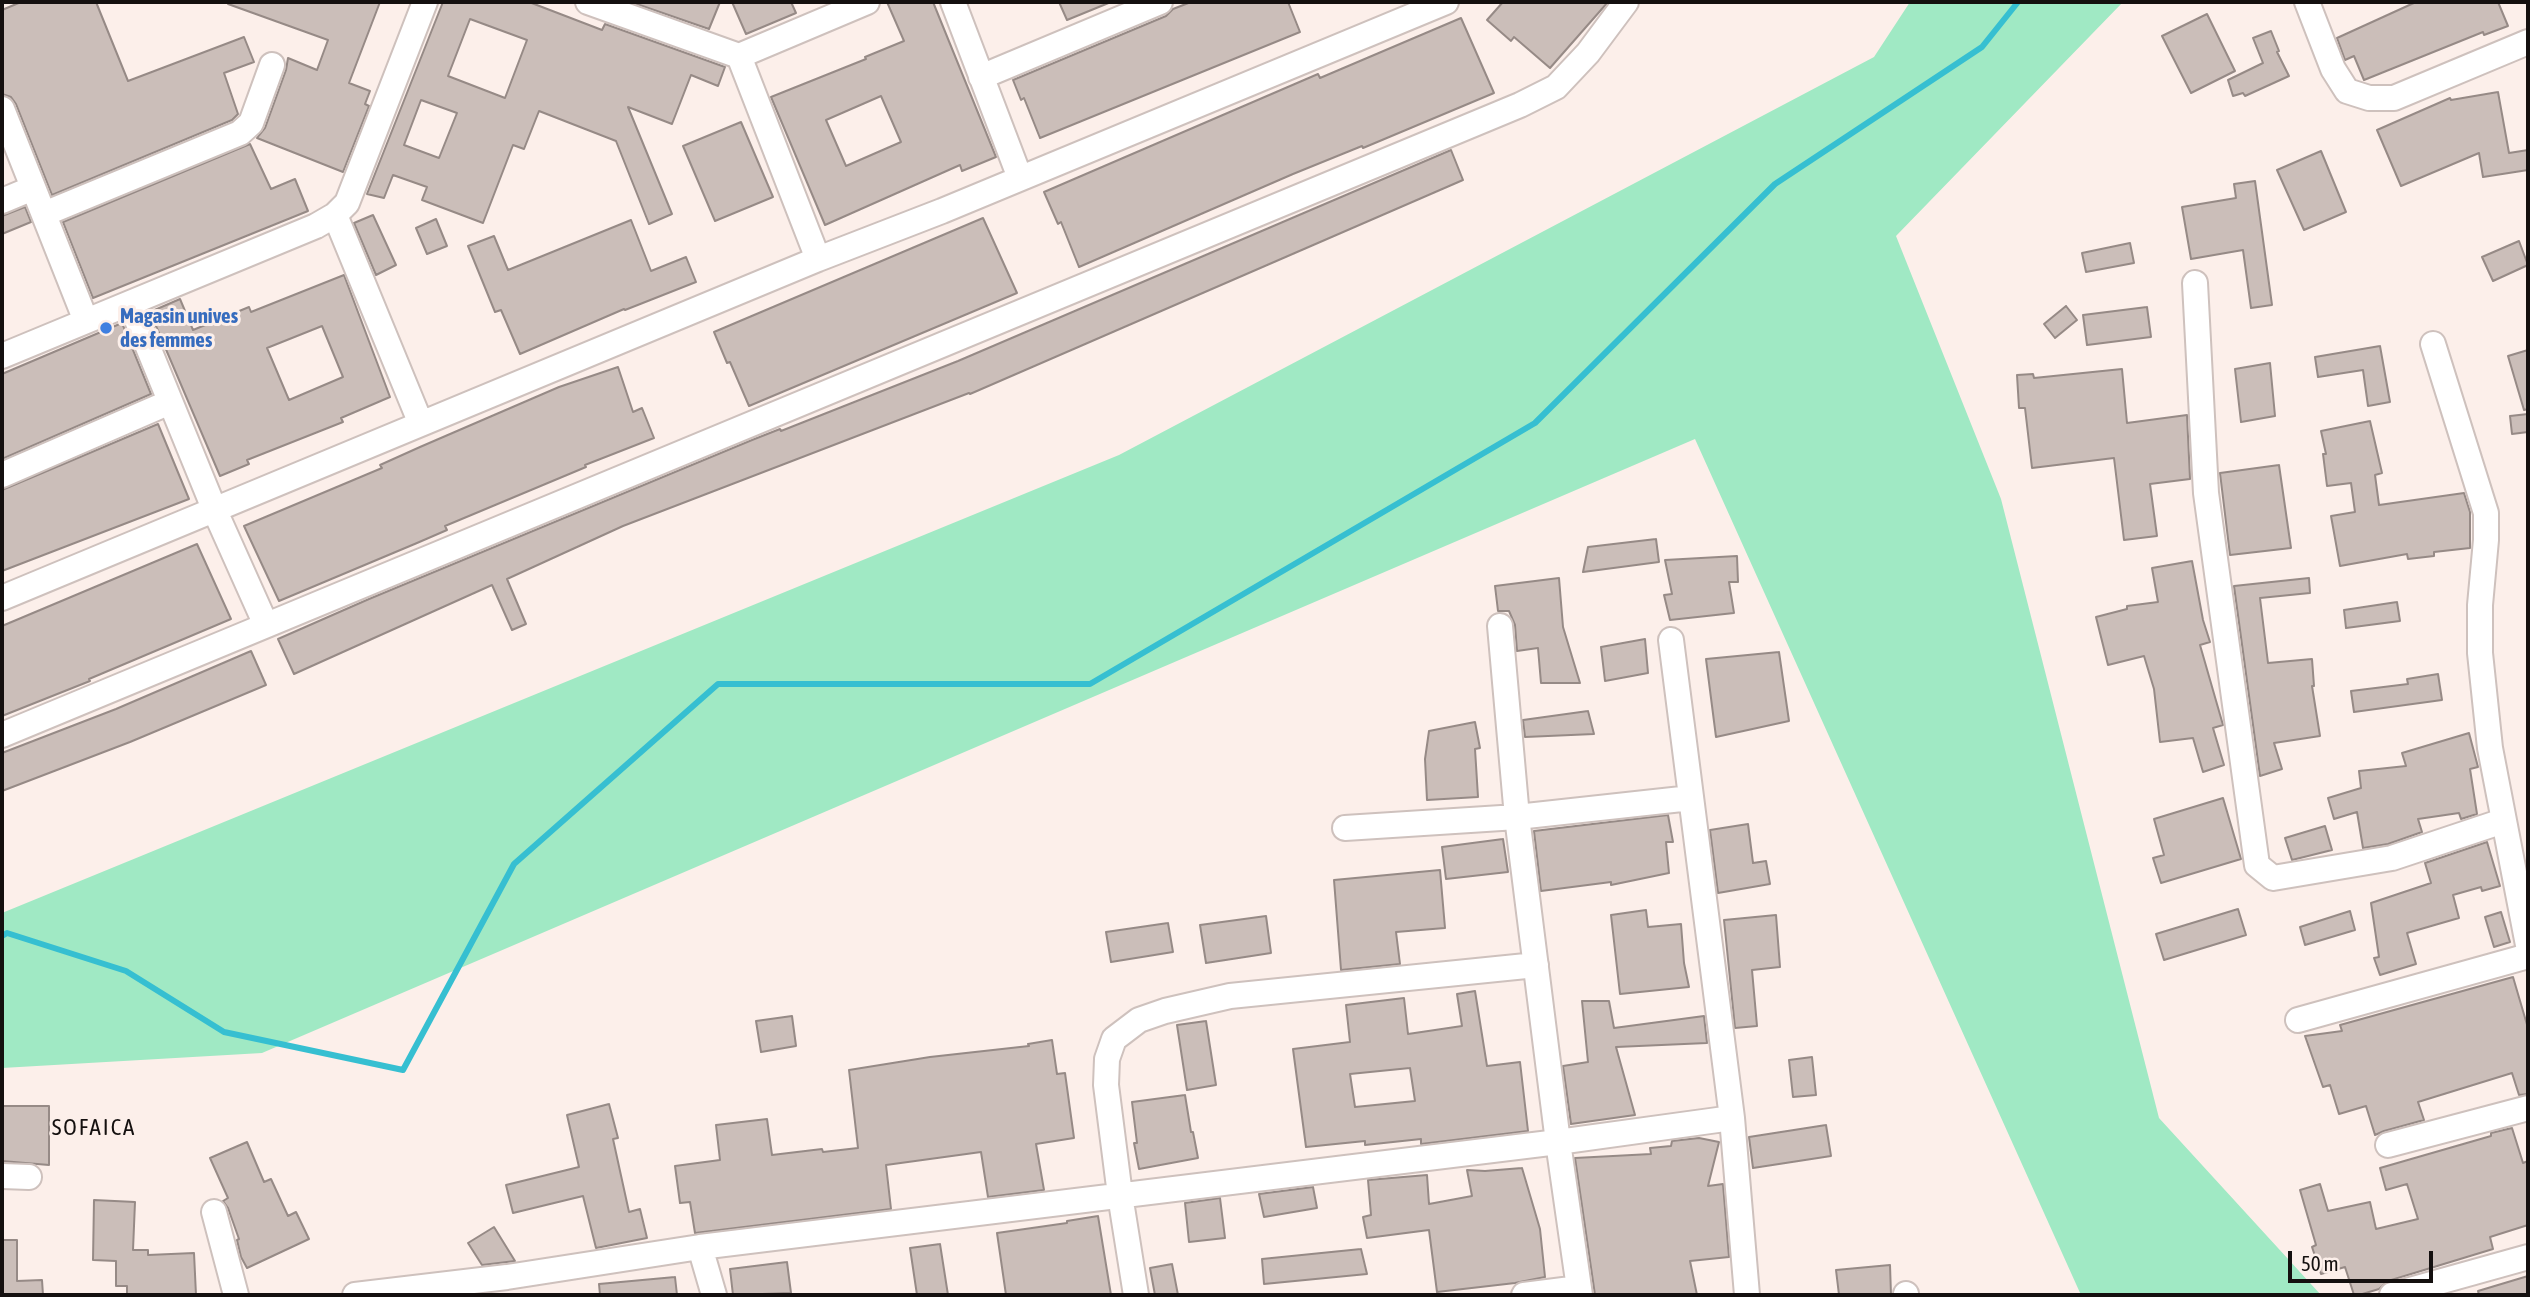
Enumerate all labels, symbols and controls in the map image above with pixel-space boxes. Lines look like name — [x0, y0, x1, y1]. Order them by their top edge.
place label: Magasin unives des femmes — [120, 303, 238, 353]
marker: Magasin unives des femmes — [98, 320, 114, 336]
district label: SOFAICA — [53, 1114, 135, 1142]
scale bar — [2292, 1238, 2437, 1282]
text: 50 m — [2301, 1251, 2339, 1275]

